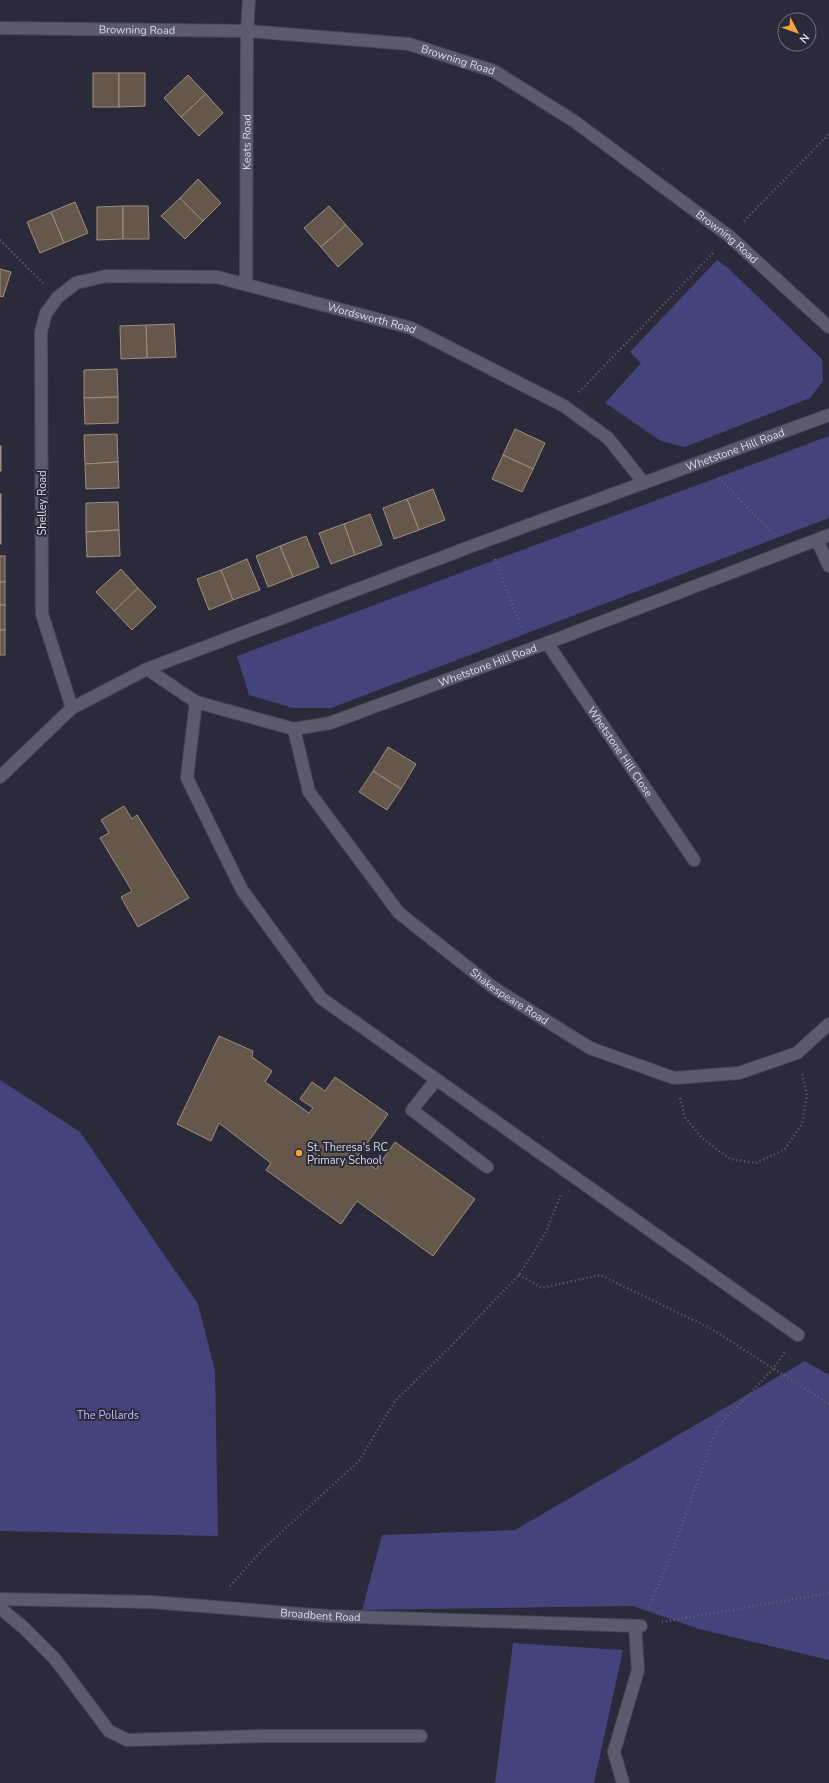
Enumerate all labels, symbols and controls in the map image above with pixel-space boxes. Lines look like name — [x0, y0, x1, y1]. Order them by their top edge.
north arrow — [777, 12, 817, 52]
street label: Browning Road — [99, 22, 175, 38]
text: N — [796, 30, 813, 46]
street label: Browning Road — [419, 41, 497, 78]
street label: Keats Road — [239, 114, 254, 170]
street label: Browning Road — [693, 207, 762, 267]
street label: Wordsworth Road — [326, 299, 419, 337]
street label: Whetstone Hill Road — [684, 424, 787, 474]
street label: Shelley Road — [35, 470, 50, 536]
street label: Whetstone Hill Road — [436, 640, 539, 690]
street label: Whetstone Hill Close — [584, 703, 657, 800]
street label: Shakespeare Road — [467, 964, 552, 1028]
place label: St. Theresa's RC Primary School — [307, 1140, 388, 1168]
marker: St. Theresa's RC Primary School — [294, 1148, 304, 1158]
park label: The Pollards — [77, 1408, 139, 1423]
street label: Broadbent Road — [280, 1605, 361, 1625]

